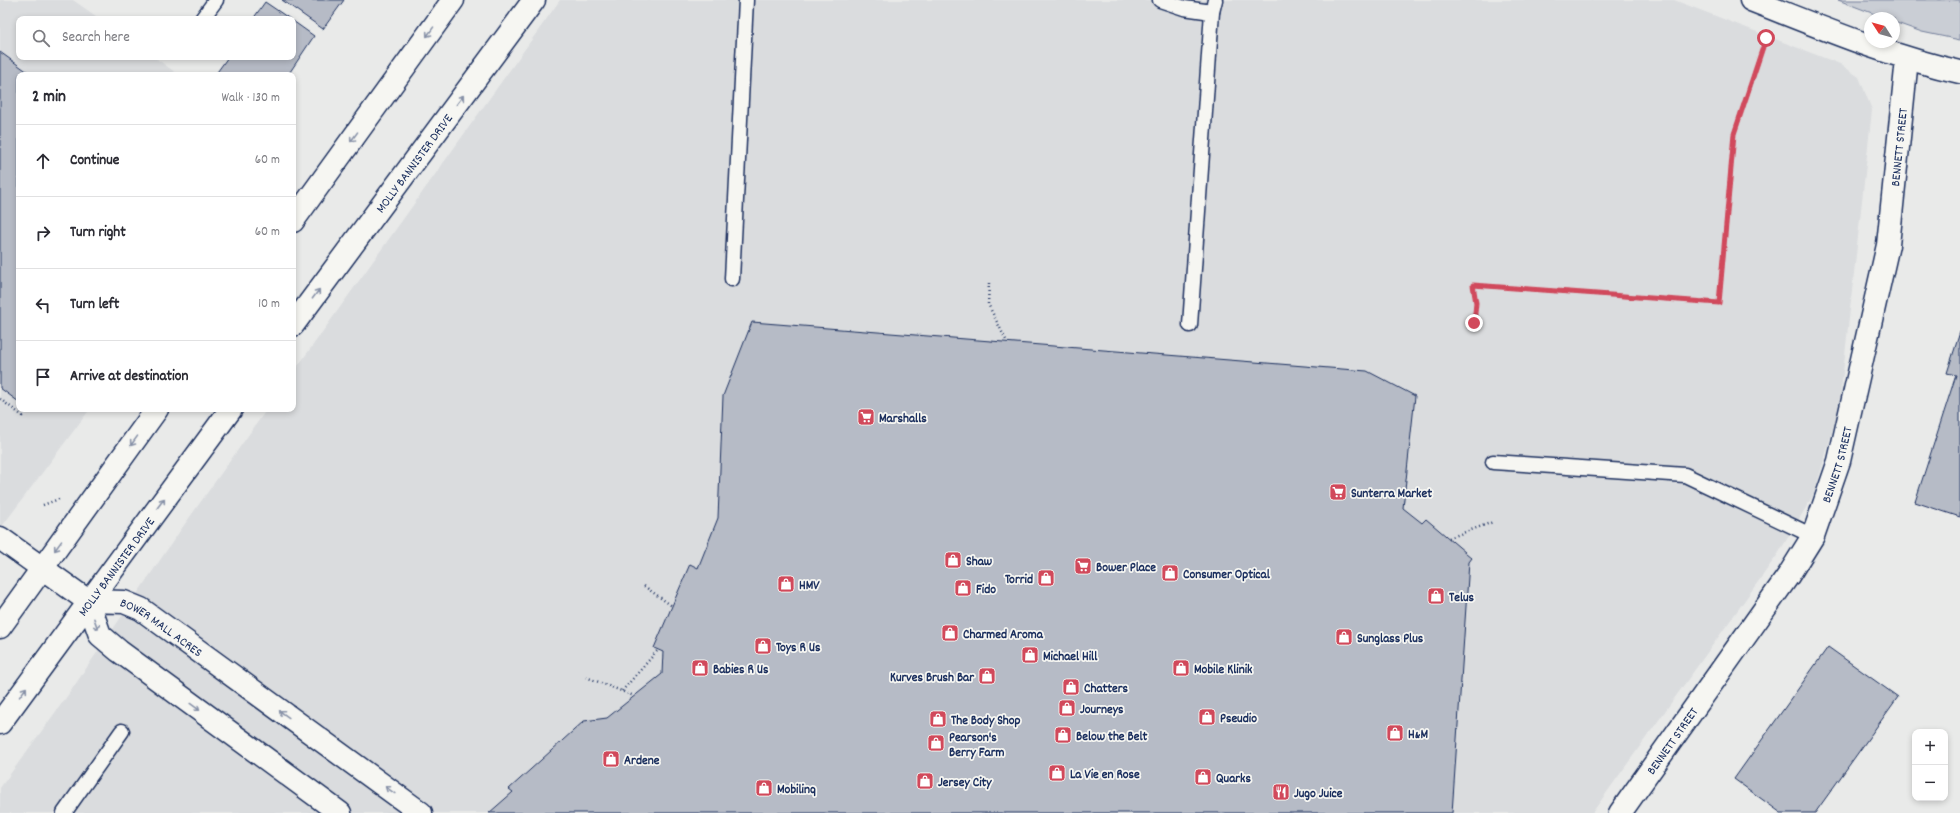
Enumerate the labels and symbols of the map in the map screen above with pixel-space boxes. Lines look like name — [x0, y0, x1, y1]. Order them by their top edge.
north arrow — [1864, 12, 1900, 48]
one-way arrow — [426, 26, 434, 37]
route start — [1757, 29, 1775, 47]
one-way arrow — [456, 94, 465, 105]
street label: BENNETT STREET — [1887, 107, 1914, 187]
street label: MOLLY BANNISTER DRIVE — [372, 111, 458, 218]
one-way arrow — [350, 131, 358, 142]
one-way arrow — [312, 288, 320, 299]
route end — [1465, 314, 1483, 332]
supermarket icon: Marshalls — [856, 407, 876, 427]
place label: Marshalls — [879, 410, 927, 429]
street label: BENNETT STREET — [1818, 425, 1858, 506]
one-way arrow — [130, 435, 138, 446]
supermarket icon: Sunterra Market — [1328, 482, 1348, 502]
place label: Sunterra Market — [1351, 485, 1432, 504]
one-way arrow — [157, 497, 166, 508]
street label: MOLLY BANNISTER DRIVE — [75, 514, 161, 621]
one-way arrow — [54, 540, 62, 551]
shop icon: Shaw — [943, 550, 963, 570]
place label: Shaw — [966, 553, 993, 572]
supermarket icon: Bower Place — [1073, 556, 1093, 576]
place label: Bower Place — [1096, 559, 1156, 578]
shop icon: Consumer Optical — [1160, 563, 1180, 583]
place label: Consumer Optical — [1183, 566, 1271, 585]
shop icon: Torrid — [1036, 568, 1056, 588]
place label: Torrid — [1005, 571, 1033, 590]
shop icon: HMV — [776, 574, 796, 594]
place label: HMV — [799, 577, 820, 596]
shop icon: Fido — [953, 578, 973, 598]
place label: Fido — [976, 581, 996, 600]
shop icon: Telus — [1426, 586, 1446, 606]
place label: Telus — [1449, 589, 1475, 608]
street label: BOWER MALL ACRES — [117, 594, 206, 663]
one-way arrow — [93, 618, 101, 630]
shop icon: Charmed Aroma — [940, 623, 960, 643]
place label: Charmed Aroma — [963, 626, 1044, 645]
shop icon: Sunglass Plus — [1334, 627, 1354, 647]
place label: Sunglass Plus — [1357, 630, 1424, 649]
shop icon: Toys R Us — [753, 636, 773, 656]
place label: Toys R Us — [776, 639, 821, 658]
shop icon: Michael Hill — [1020, 645, 1040, 665]
place label: Michael Hill — [1043, 648, 1098, 667]
shop icon: Babies R Us — [690, 658, 710, 678]
shop icon: Mobile Klinik — [1171, 658, 1191, 678]
place label: Babies R Us — [713, 661, 769, 680]
place label: Mobile Klinik — [1194, 661, 1253, 680]
shop icon: Kurves Brush Bar — [977, 666, 997, 686]
place label: Kurves Brush Bar — [890, 669, 975, 688]
shop icon: Chatters — [1061, 677, 1081, 697]
place label: Chatters — [1084, 680, 1129, 699]
one-way arrow — [19, 687, 27, 698]
shop icon: Journeys — [1057, 698, 1077, 718]
place label: Journeys — [1080, 701, 1124, 720]
one-way arrow — [189, 702, 200, 711]
street label: BENNETT STREET — [1643, 704, 1704, 779]
shop icon: Pseudio — [1197, 707, 1217, 727]
shop icon: The Body Shop — [928, 709, 948, 729]
one-way arrow — [279, 710, 290, 718]
place label: Pseudio — [1220, 710, 1257, 729]
place label: The Body Shop — [951, 712, 1021, 731]
shop icon: H&M — [1385, 723, 1405, 743]
shop icon: Below the Belt — [1053, 725, 1073, 745]
place label: H&M — [1408, 726, 1428, 745]
place label: Below the Belt — [1076, 728, 1148, 747]
place label: Pearson's Berry Farm — [949, 729, 1004, 763]
shop icon: Pearson's Berry Farm — [926, 733, 946, 753]
shop icon: Ardene — [601, 749, 621, 769]
place label: Ardene — [624, 752, 660, 771]
shop icon: La Vie en Rose — [1047, 763, 1067, 783]
place label: La Vie en Rose — [1070, 766, 1140, 785]
shop icon: Quarks — [1193, 767, 1213, 787]
place label: Quarks — [1216, 770, 1251, 789]
shop icon: Jersey City — [915, 771, 935, 791]
place label: Jersey City — [938, 774, 992, 793]
shop icon: Mobilinq — [754, 778, 774, 798]
place label: Mobilinq — [777, 781, 816, 800]
restaurant icon: Jugo Juice — [1271, 782, 1291, 802]
place label: Jugo Juice — [1294, 785, 1343, 804]
one-way arrow — [384, 786, 395, 794]

